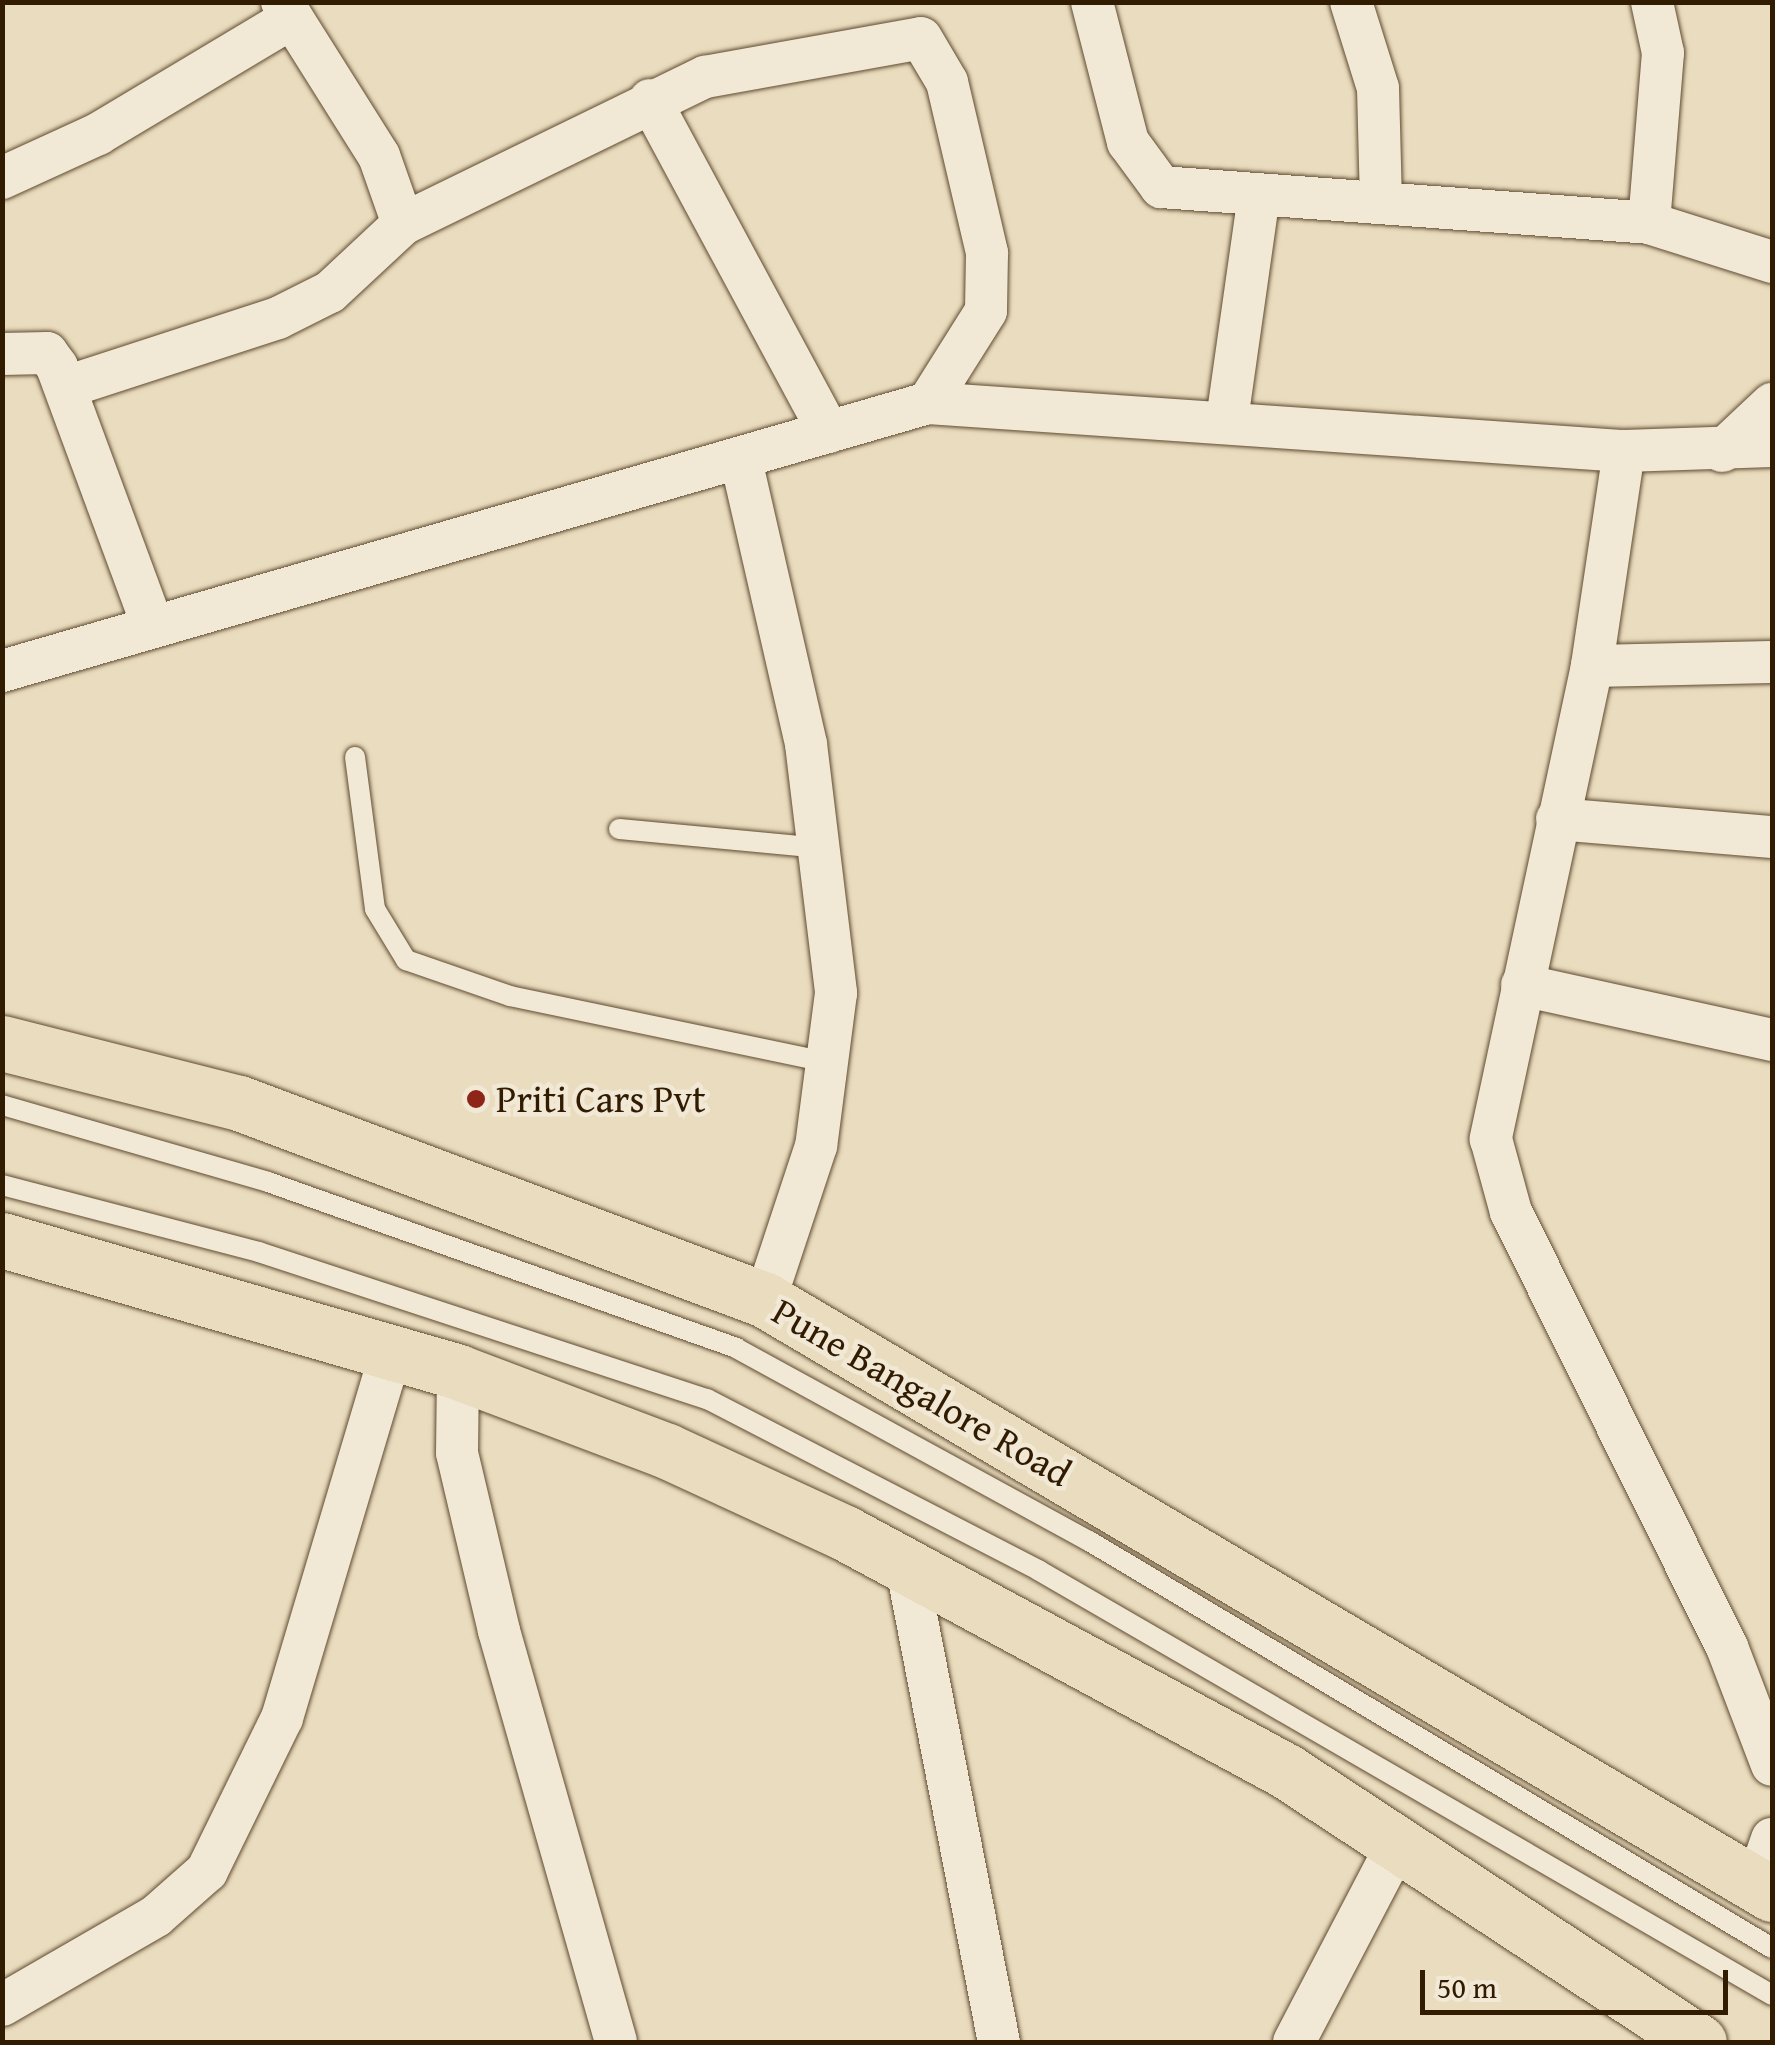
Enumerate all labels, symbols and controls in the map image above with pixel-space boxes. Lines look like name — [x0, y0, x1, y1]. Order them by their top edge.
place label: Priti Cars Pvt — [496, 1076, 706, 1122]
marker: Priti Cars Pvt — [465, 1088, 487, 1110]
street label: Pune Bangalore Road — [765, 1288, 1079, 1496]
scale bar — [1425, 1950, 1732, 2012]
text: 50 m — [1437, 1965, 1497, 2009]

